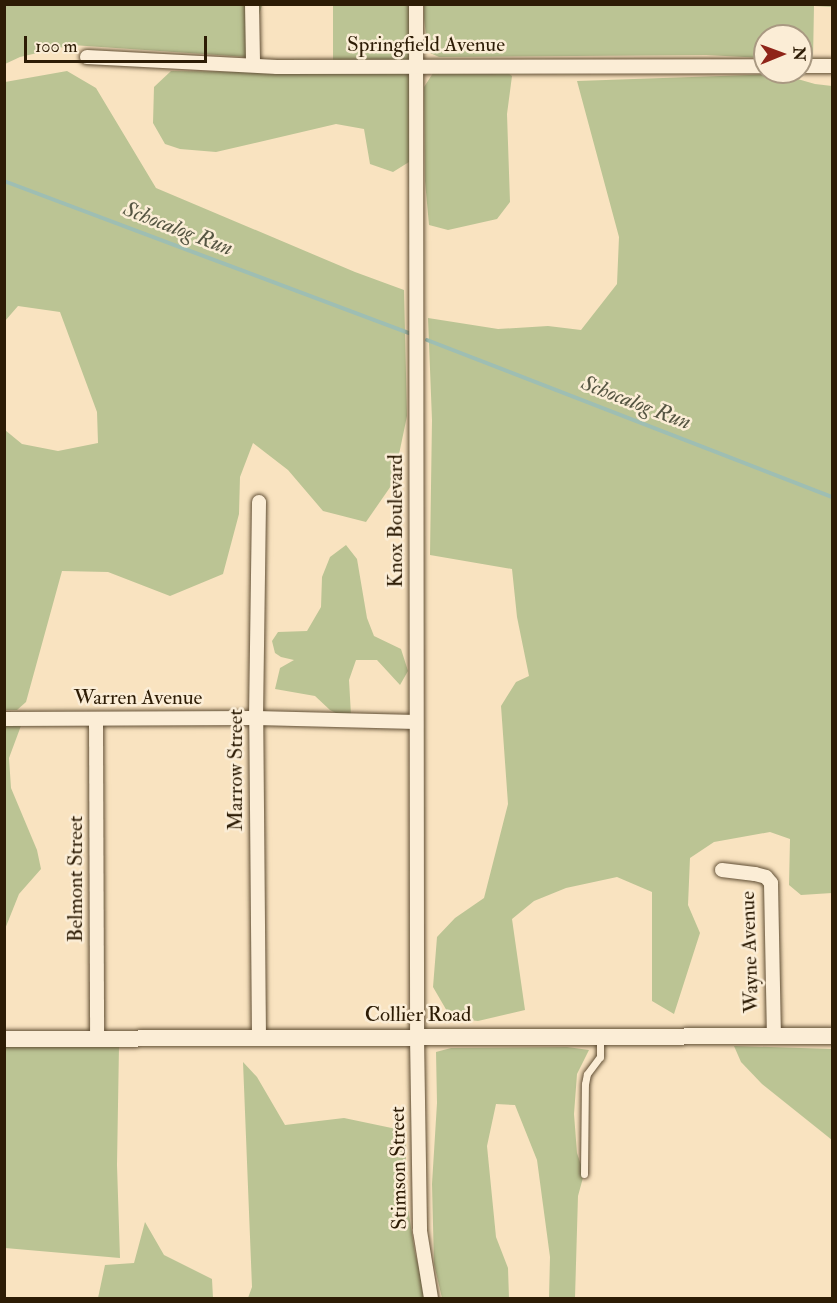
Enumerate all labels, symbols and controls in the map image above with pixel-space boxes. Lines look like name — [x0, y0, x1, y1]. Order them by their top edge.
scale bar — [27, 24, 210, 62]
north arrow — [753, 24, 813, 84]
street label: Springfield Avenue — [347, 32, 505, 58]
text: 100 m — [35, 35, 78, 58]
text: N — [789, 46, 809, 61]
water label: Schocalog Run — [119, 196, 237, 262]
water label: Schocalog Run — [577, 370, 695, 436]
street label: Knox Boulevard — [383, 454, 409, 588]
street label: Warren Avenue — [74, 685, 202, 711]
street label: Marrow Street — [223, 709, 249, 831]
street label: Belmont Street — [63, 816, 89, 942]
street label: Wayne Avenue — [735, 891, 765, 1013]
street label: Collier Road — [365, 1002, 471, 1028]
street label: Stimson Street — [385, 1106, 413, 1230]

